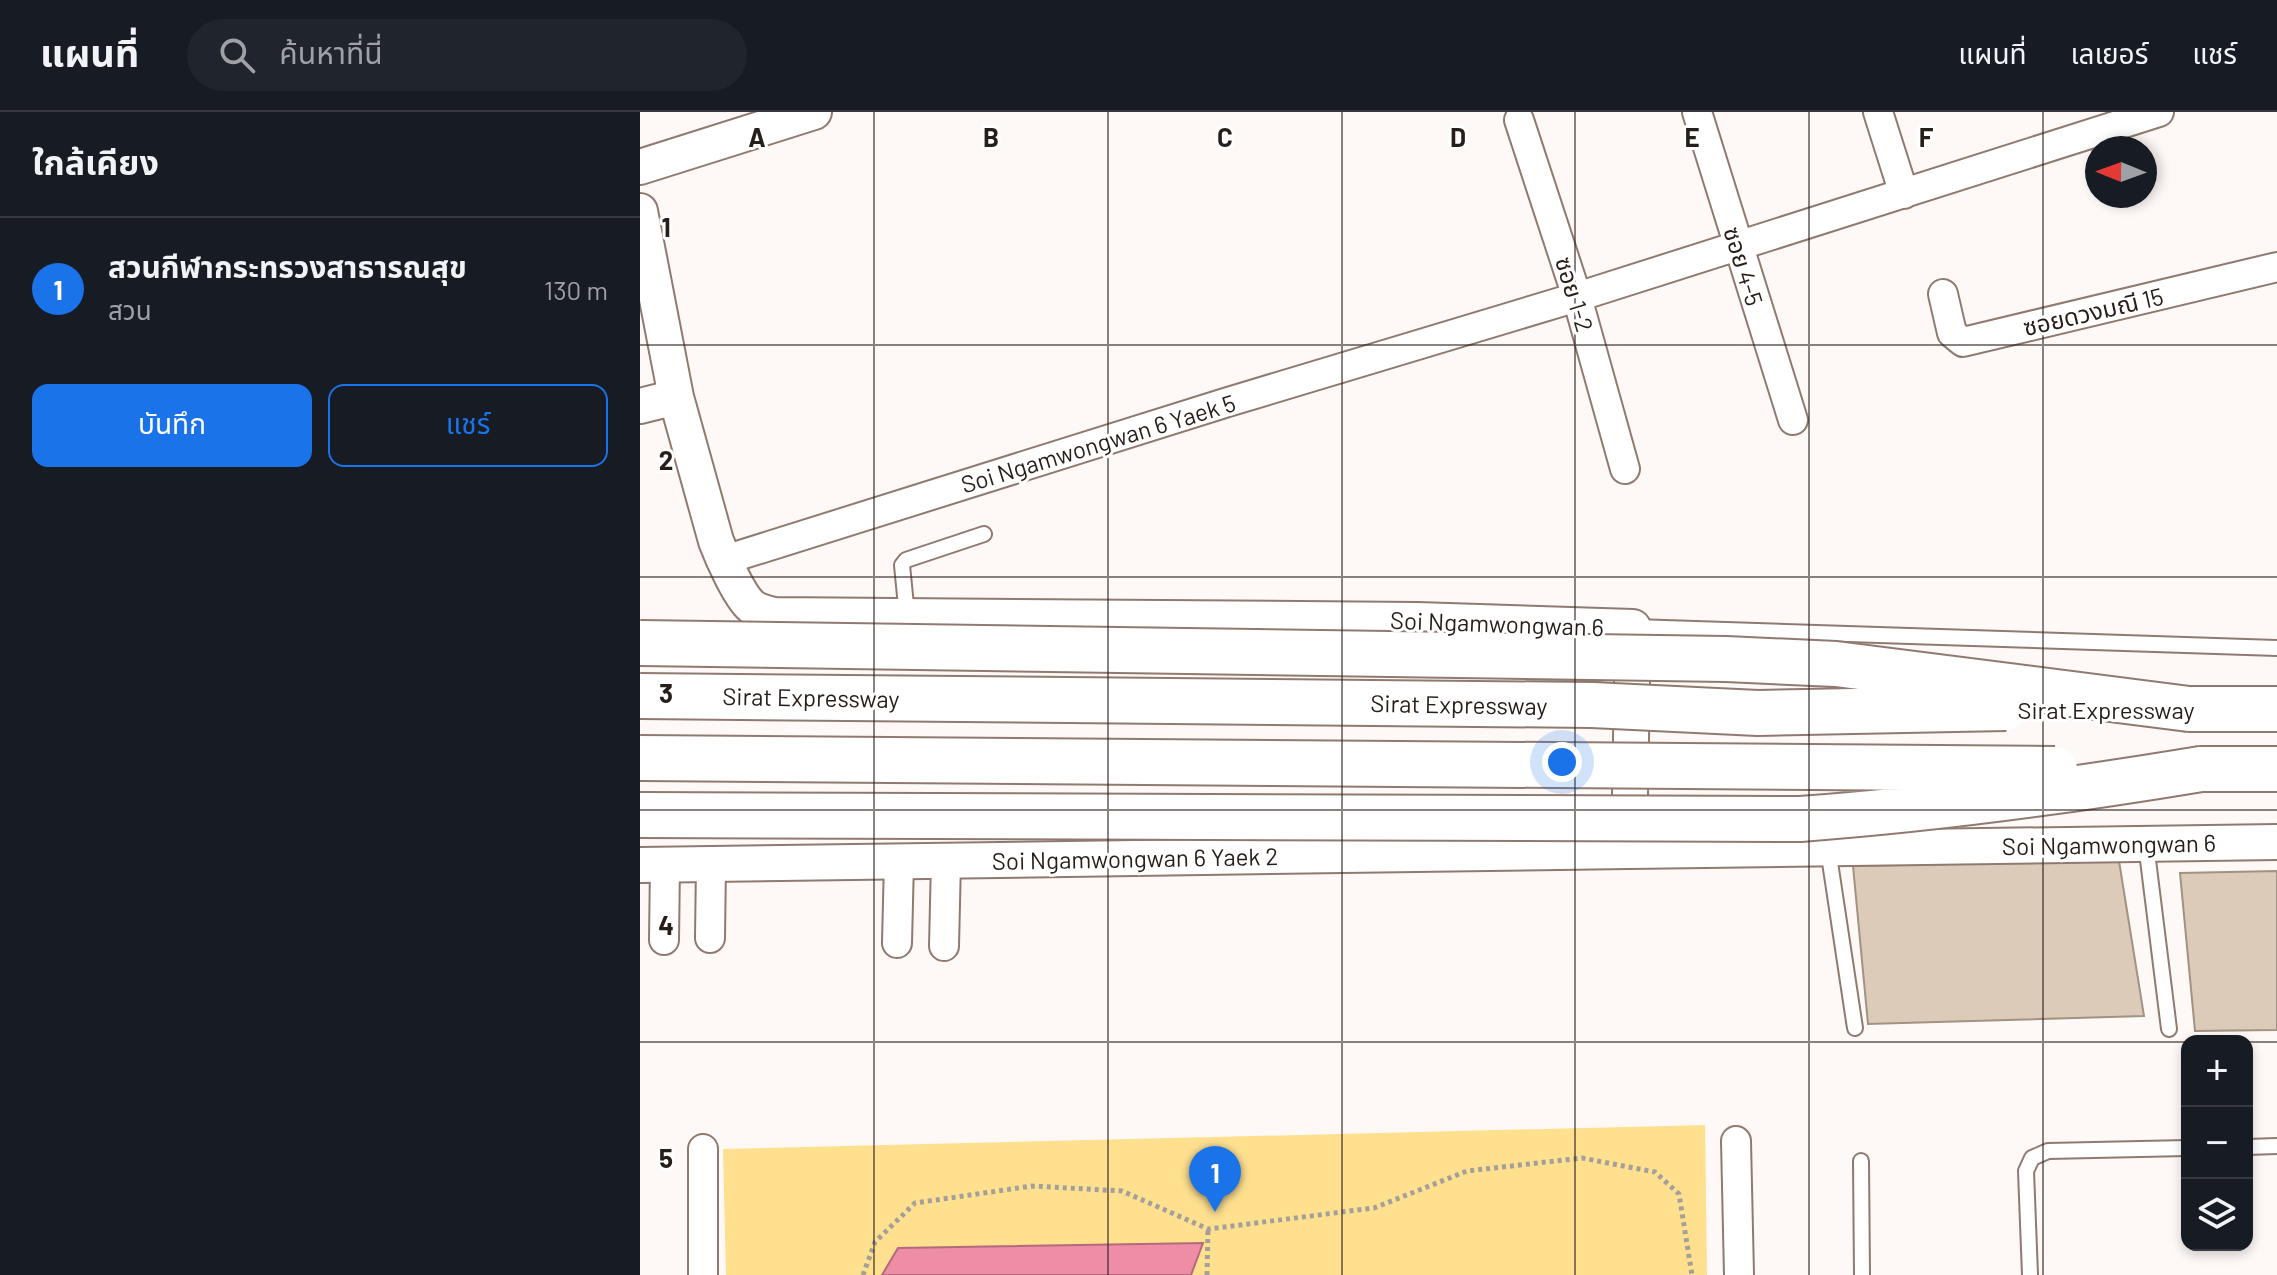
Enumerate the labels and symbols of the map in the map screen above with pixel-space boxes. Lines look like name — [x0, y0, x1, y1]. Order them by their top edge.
text: A — [748, 121, 766, 152]
text: B — [983, 121, 999, 152]
text: C — [1217, 121, 1233, 152]
text: D — [1450, 121, 1466, 152]
text: E — [1684, 121, 1700, 152]
text: F — [1919, 121, 1934, 152]
north arrow — [2085, 136, 2157, 208]
text: 1 — [661, 211, 671, 242]
street label: ซอย 4-5 — [1718, 223, 1770, 309]
street label: ซอย 1-2 — [1550, 253, 1600, 335]
street label: ซอยดวงมณี 15 — [2020, 281, 2166, 341]
street label: Soi Ngamwongwan 6 Yaek 5 — [957, 387, 1239, 499]
text: 2 — [659, 444, 673, 475]
street label: Soi Ngamwongwan 6 — [1389, 605, 1605, 641]
text: 3 — [659, 677, 673, 708]
street label: Sirat Expressway — [722, 681, 900, 713]
street label: Sirat Expressway — [1370, 688, 1548, 720]
street label: Sirat Expressway — [2017, 695, 2195, 724]
your location — [1542, 742, 1582, 782]
street label: Soi Ngamwongwan 6 — [2002, 828, 2216, 860]
street label: Soi Ngamwongwan 6 Yaek 2 — [992, 841, 1278, 875]
text: 4 — [658, 909, 674, 940]
text: 5 — [659, 1142, 673, 1173]
pin: 1 — [1189, 1146, 1241, 1212]

